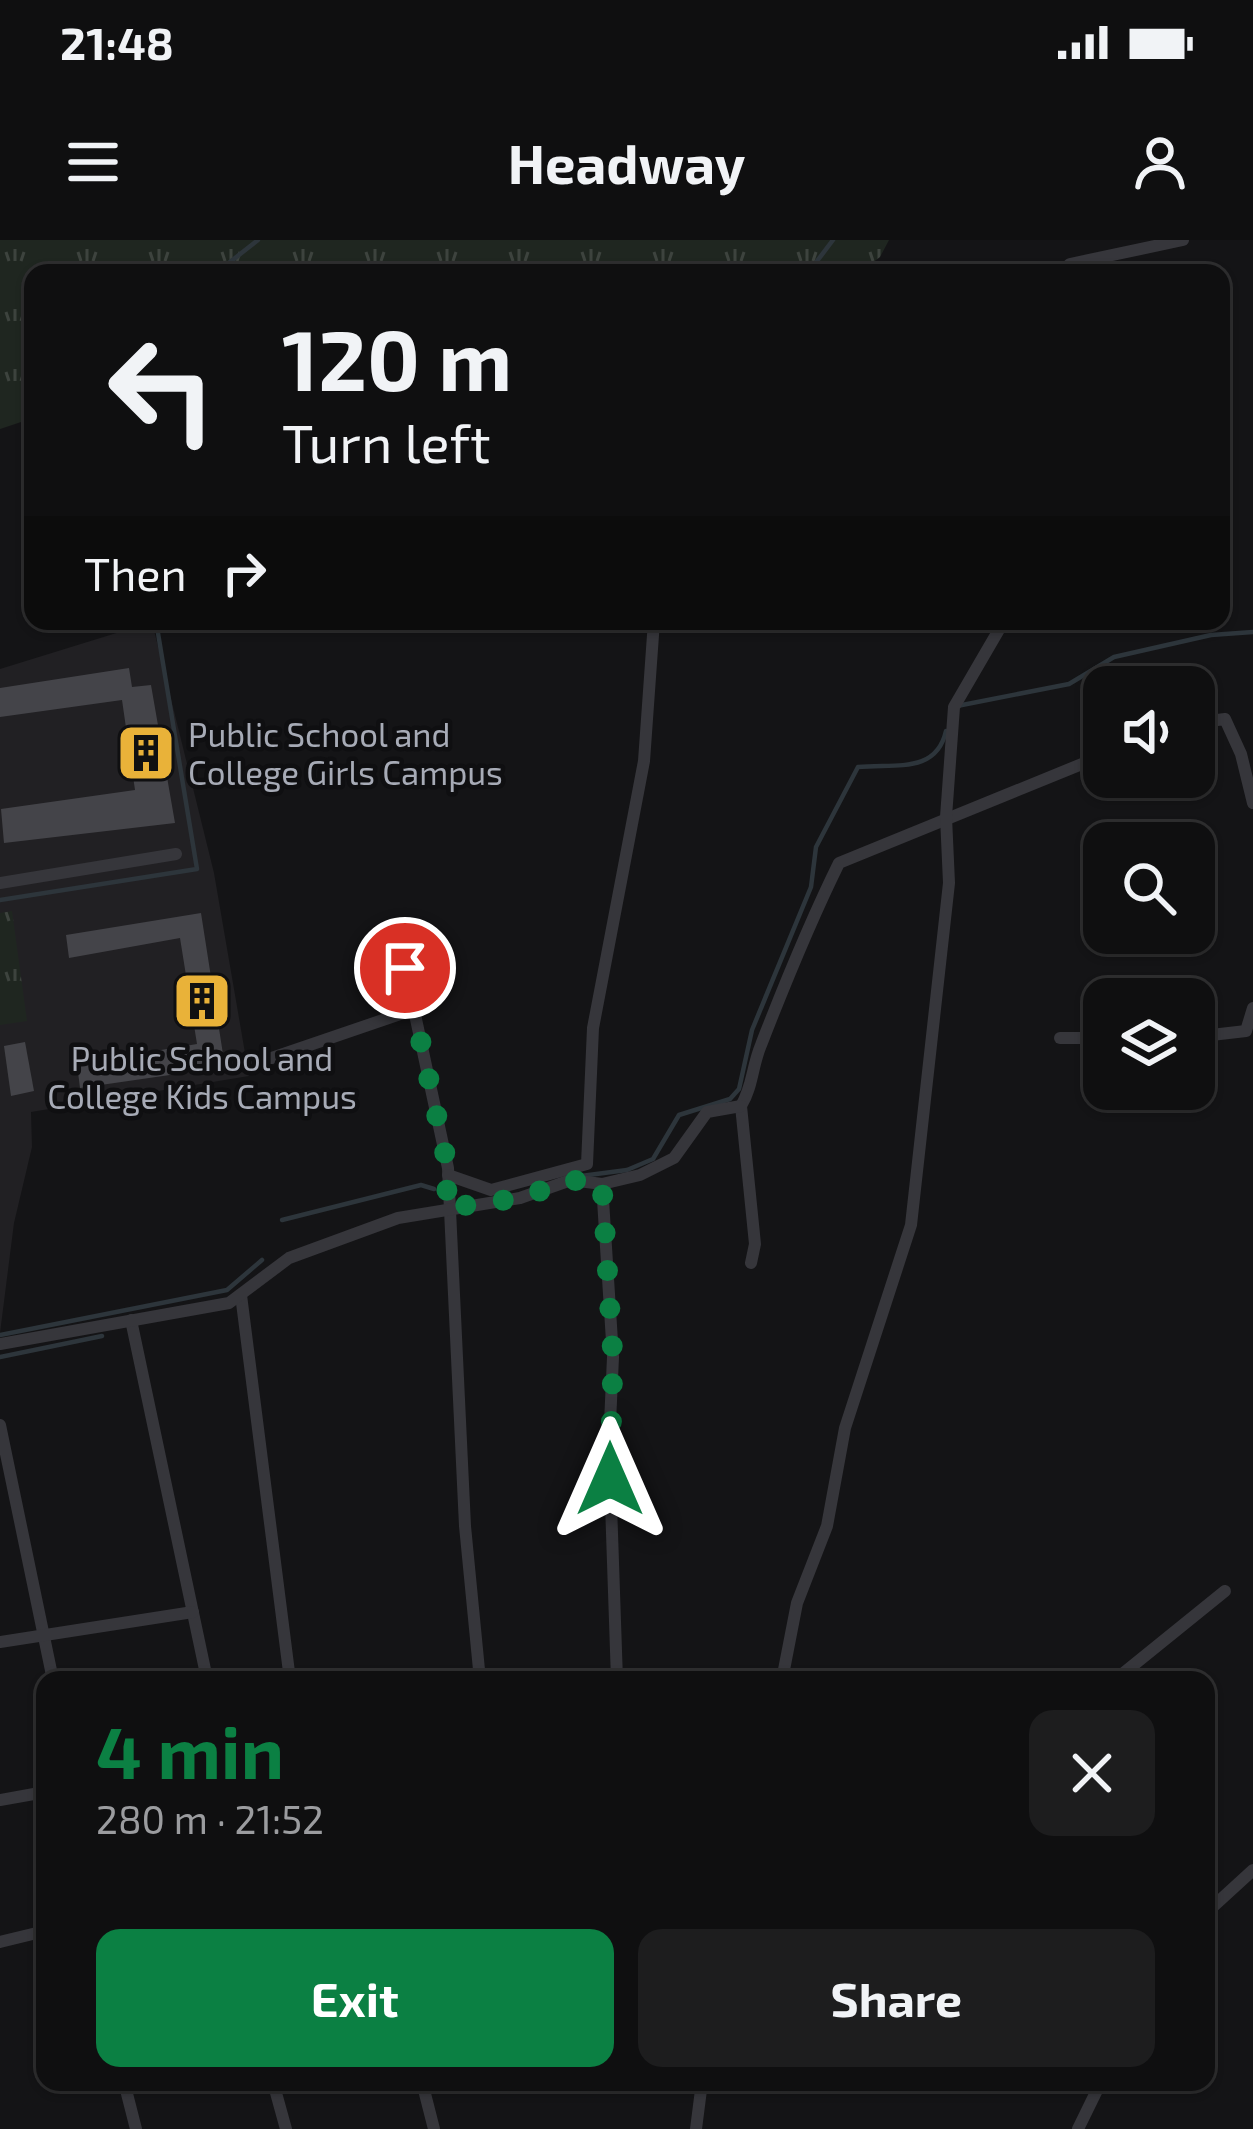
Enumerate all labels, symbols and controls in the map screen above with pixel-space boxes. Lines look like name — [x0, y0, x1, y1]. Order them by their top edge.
text: 21:48 — [60, 15, 174, 69]
icon: menu — [60, 129, 126, 195]
icon: person — [1127, 129, 1193, 195]
text: Headway — [508, 130, 745, 195]
text: 120 m — [282, 307, 512, 408]
icon: left — [84, 312, 240, 468]
text: Turn left — [282, 409, 491, 474]
icon: right — [211, 540, 277, 606]
text: Then — [84, 546, 187, 600]
map controls — [1083, 666, 1215, 1110]
button: sound — [1083, 666, 1215, 798]
place label: Public School and College Girls Campus — [188, 714, 503, 792]
building icon: Public School and College Girls Campus — [115, 722, 177, 784]
button: search — [1083, 822, 1215, 954]
pin — [354, 917, 456, 1019]
icon: arrive — [372, 935, 438, 1001]
building icon: Public School and College Kids Campus — [171, 970, 233, 1032]
button: layers — [1083, 978, 1215, 1110]
place label: Public School and College Kids Campus — [47, 1038, 357, 1116]
position arrow — [547, 1416, 673, 1542]
text: 4 min — [96, 1707, 284, 1793]
button: close — [1029, 1710, 1155, 1836]
text: 280 m · 21:52 — [96, 1795, 324, 1842]
button: Exit — [96, 1929, 614, 2067]
button: Share — [638, 1929, 1155, 2067]

